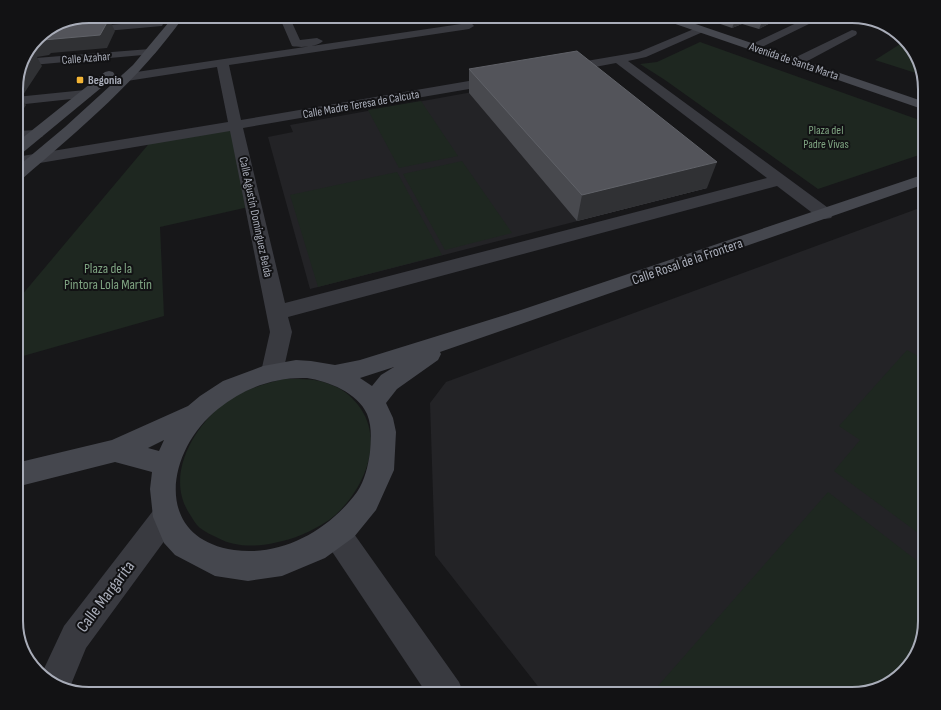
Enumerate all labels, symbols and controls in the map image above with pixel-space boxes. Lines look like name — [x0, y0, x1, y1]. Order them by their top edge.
street label: Avenida de Santa Marta — [746, 39, 841, 84]
street label: Calle Azahar — [61, 49, 112, 68]
place label: Begonia — [88, 73, 122, 88]
marker: Begonia — [75, 75, 85, 85]
street label: Calle Madre Teresa de Calcuta — [302, 87, 421, 122]
park label: Plaza del Padre Vivas — [803, 123, 849, 152]
street label: Calle Agustín Domínguez Belda — [235, 156, 276, 279]
street label: Calle Rosal de la Frontera — [629, 235, 745, 288]
park label: Plaza de la Pintora Lola Martín — [64, 260, 152, 293]
street label: Calle Margarita — [72, 557, 139, 636]

